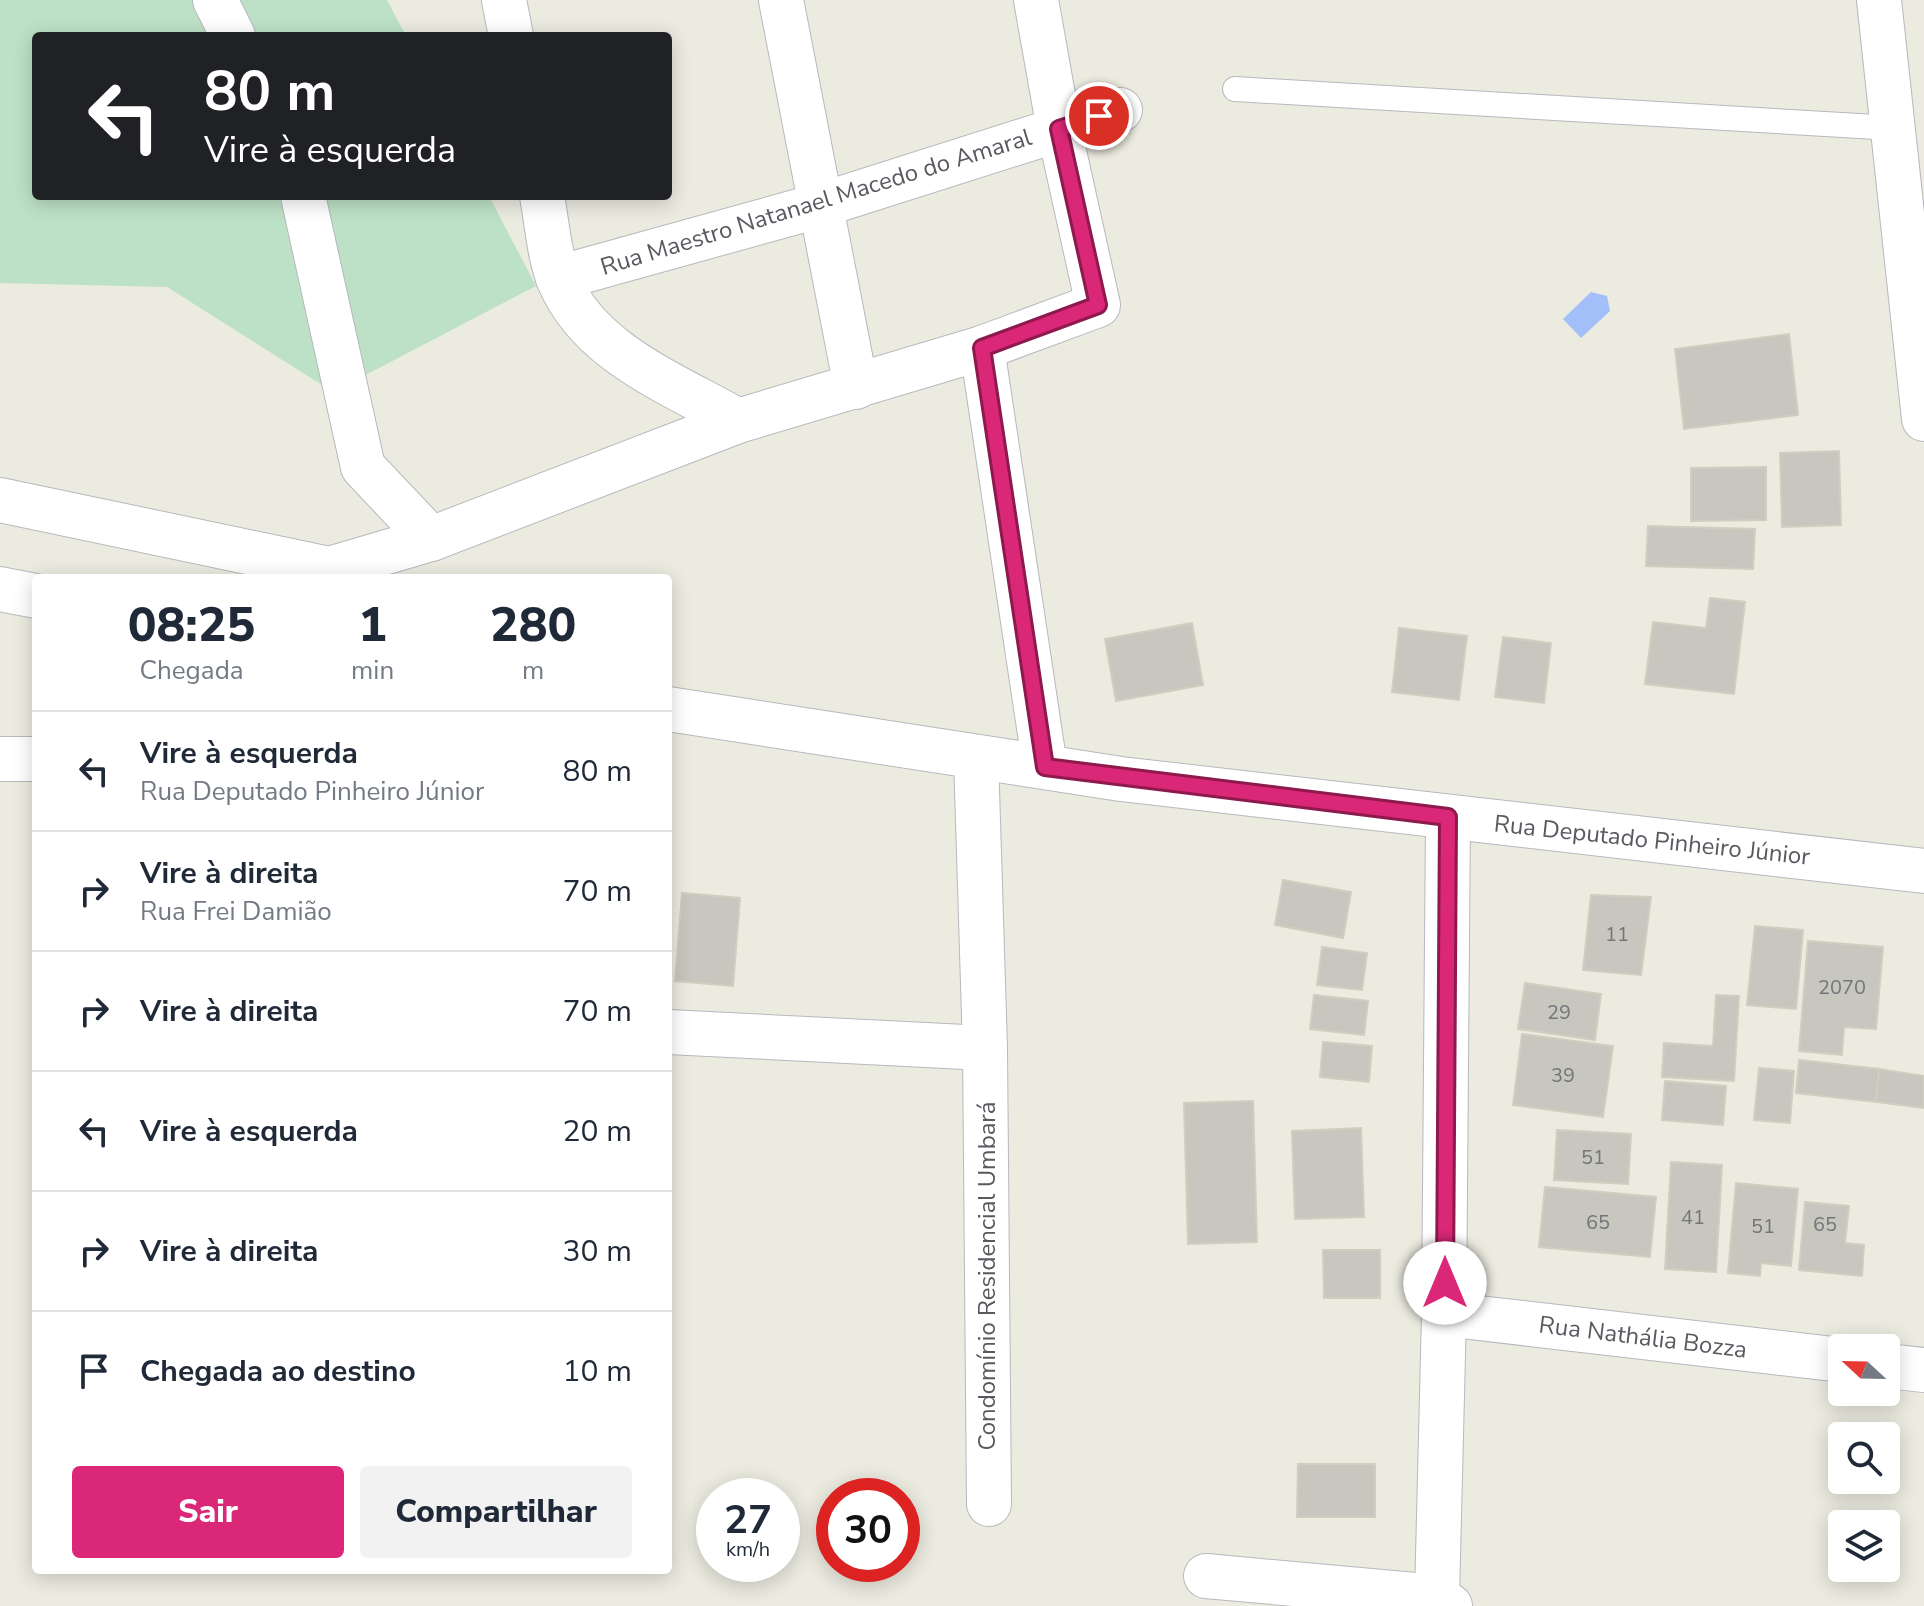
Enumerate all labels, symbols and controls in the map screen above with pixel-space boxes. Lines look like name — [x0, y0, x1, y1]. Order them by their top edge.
text: 80 m — [204, 53, 335, 130]
icon: left — [72, 64, 176, 168]
pin — [1065, 82, 1133, 150]
icon: arrive — [1077, 94, 1121, 138]
street label: Rua Maestro Natanael Macedo do Amaral — [597, 121, 1035, 283]
text: Vire à esquerda — [204, 126, 456, 175]
text: 08:25 — [128, 592, 255, 658]
text: 1 — [358, 592, 387, 658]
text: 280 — [490, 592, 576, 658]
text: Chegada — [140, 653, 244, 688]
text: min — [351, 653, 394, 688]
text: m — [522, 653, 544, 688]
text: Vire à esquerda — [140, 733, 358, 774]
icon: left — [72, 749, 116, 793]
text: 80 m — [563, 751, 632, 792]
text: Rua Deputado Pinheiro Júnior — [140, 774, 484, 809]
street label: Rua Deputado Pinheiro Júnior — [1492, 807, 1812, 873]
text: Vire à direita — [140, 853, 318, 894]
icon: right — [72, 869, 116, 913]
text: 70 m — [563, 871, 632, 912]
text: Rua Frei Damião — [140, 894, 332, 929]
house number: 11 — [1605, 921, 1629, 948]
house number: 2070 — [1818, 974, 1866, 1001]
icon: right — [72, 989, 116, 1033]
text: Vire à direita — [140, 991, 318, 1032]
text: 70 m — [563, 991, 632, 1032]
house number: 29 — [1547, 999, 1571, 1026]
house number: 39 — [1551, 1062, 1575, 1089]
street label: Condomínio Residencial Umbará — [971, 1101, 1003, 1451]
icon: left — [72, 1109, 116, 1153]
text: Vire à esquerda — [140, 1111, 358, 1152]
text: 20 m — [563, 1111, 632, 1152]
house number: 51 — [1581, 1144, 1605, 1171]
house number: 41 — [1681, 1204, 1705, 1231]
house number: 65 — [1586, 1209, 1610, 1236]
house number: 65 — [1813, 1211, 1837, 1238]
house number: 51 — [1751, 1213, 1775, 1240]
icon: right — [72, 1229, 116, 1273]
text: Vire à direita — [140, 1231, 318, 1272]
text: 30 m — [563, 1231, 632, 1272]
position arrow — [1403, 1241, 1487, 1325]
street label: Rua Nathália Bozza — [1537, 1308, 1749, 1366]
north arrow — [1828, 1334, 1900, 1406]
map controls — [1828, 1334, 1900, 1582]
icon: arrive — [72, 1349, 116, 1393]
text: Chegada ao destino — [140, 1351, 416, 1392]
text: 10 m — [563, 1351, 632, 1392]
button: search — [1828, 1422, 1900, 1494]
button: Sair — [72, 1466, 344, 1558]
button: Compartilhar — [360, 1466, 632, 1558]
speed limit sign: 30 — [816, 1478, 920, 1582]
text: 27 — [724, 1493, 772, 1547]
button: layers — [1828, 1510, 1900, 1582]
text: km/h — [726, 1536, 770, 1563]

